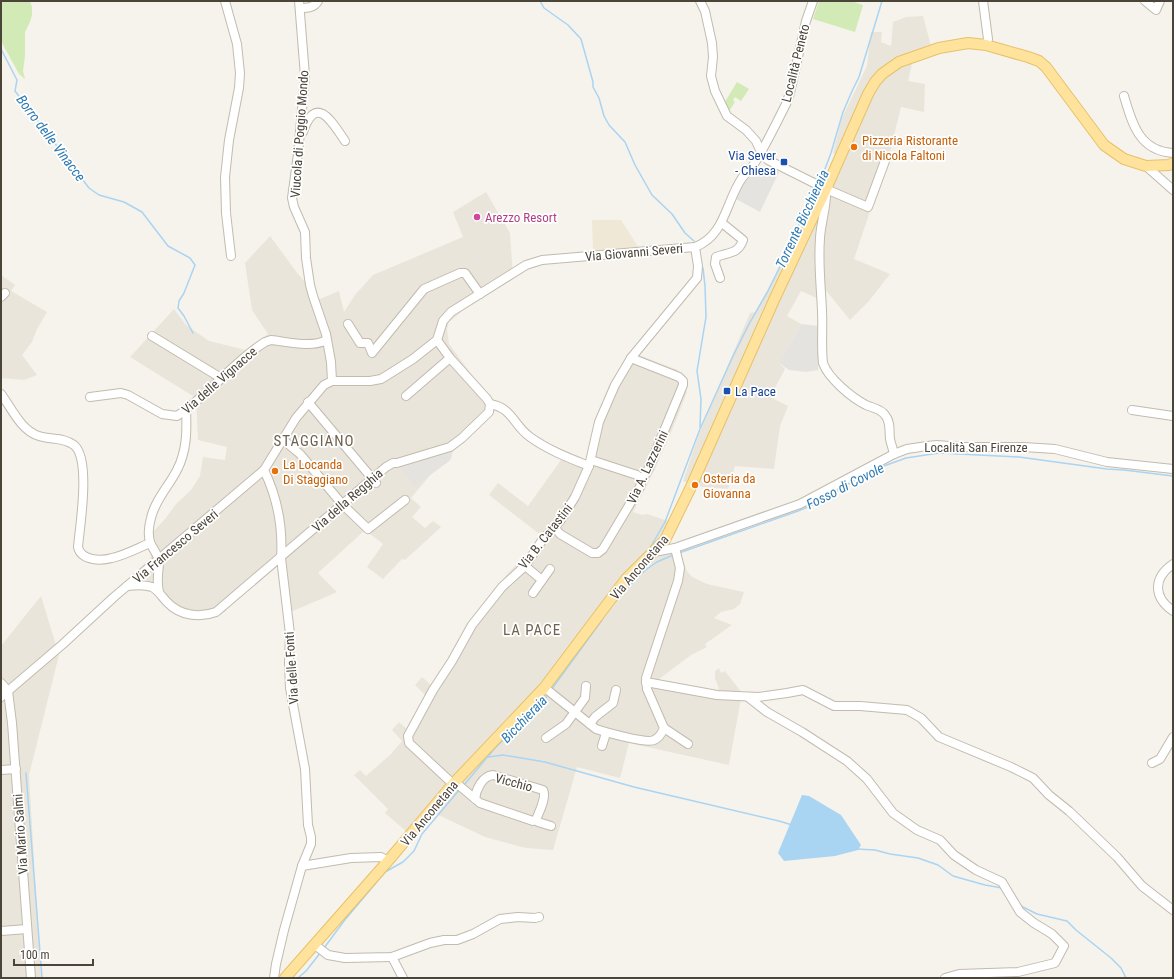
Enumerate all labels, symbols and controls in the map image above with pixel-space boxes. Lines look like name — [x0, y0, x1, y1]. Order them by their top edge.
street label: Località Peneto — [779, 23, 812, 104]
street label: Viucola di Poggio Mondo — [288, 70, 311, 199]
water label: Borro delle Vinacce — [13, 92, 89, 184]
place label: Pizzeria Ristorante di Nicola Faltoni — [862, 133, 958, 163]
marker: Pizzeria Ristorante di Nicola Faltoni — [849, 142, 859, 152]
place label: Via Sever - Chiesa — [728, 148, 776, 178]
marker: Via Sever - Chiesa — [779, 157, 789, 167]
water label: Torrente Bicchieraia — [772, 167, 832, 271]
place label: Arezzo Resort — [485, 210, 557, 225]
marker: Arezzo Resort — [472, 212, 482, 222]
street label: Via Giovanni Severi — [585, 241, 684, 264]
street label: Via delle Vignacce — [179, 344, 260, 417]
place label: La Pace — [735, 384, 776, 399]
marker: La Pace — [722, 386, 732, 396]
street label: Via A. Lazzerini — [624, 428, 671, 506]
district label: STAGGIANO — [273, 432, 355, 450]
street label: Località San Firenze — [924, 440, 1028, 455]
place label: La Locanda Di Staggiano — [283, 457, 348, 487]
water label: Fosso di Covole — [803, 460, 887, 512]
marker: La Locanda Di Staggiano — [270, 466, 280, 476]
street label: Via della Regghia — [309, 466, 386, 535]
place label: Osteria da Giovanna — [703, 471, 756, 501]
marker: Osteria da Giovanna — [690, 480, 700, 490]
street label: Via B. Catastini — [515, 501, 576, 572]
street label: Via Francesco Severi — [130, 506, 221, 586]
street label: Via Anconetana — [607, 532, 672, 603]
district label: LA PACE — [503, 621, 561, 639]
street label: Via delle Fonti — [281, 631, 302, 705]
water label: Bicchieraia — [498, 692, 550, 746]
street label: Vicchio — [494, 770, 534, 795]
street label: Via Anconetana — [398, 778, 461, 849]
street label: Via Mario Salmi — [10, 793, 31, 875]
scale bar — [14, 941, 93, 967]
text: 100 m — [20, 948, 50, 962]

